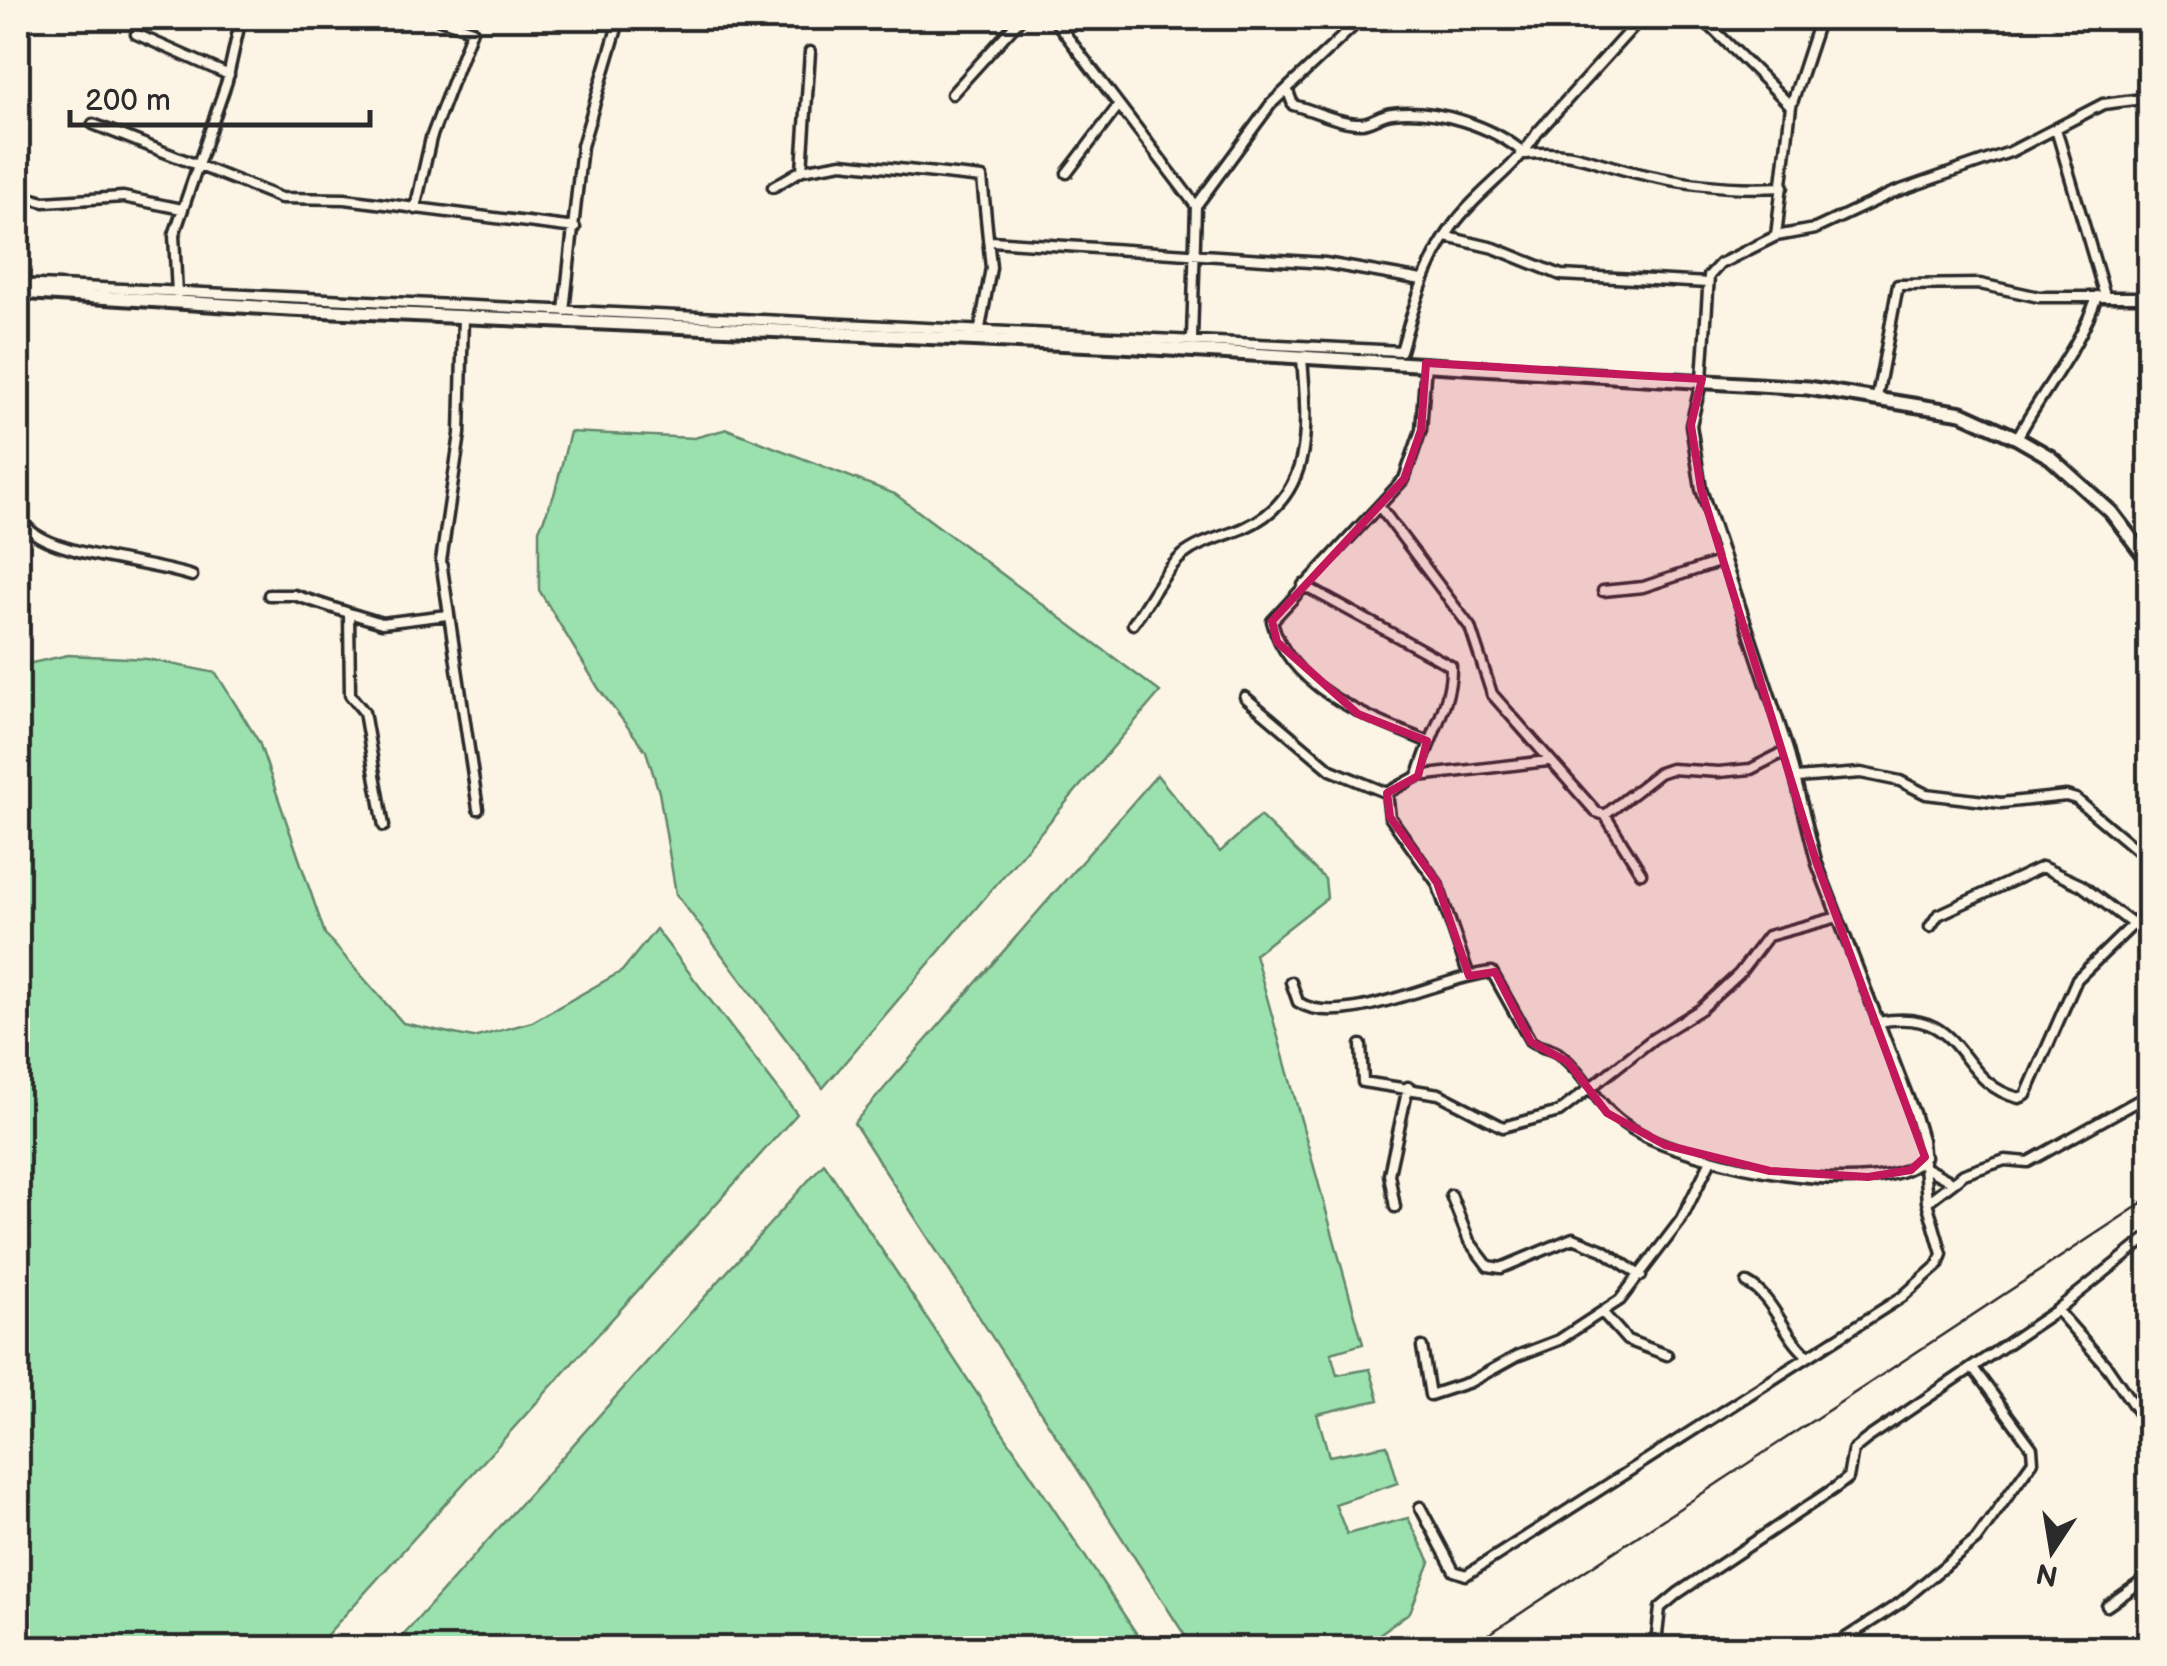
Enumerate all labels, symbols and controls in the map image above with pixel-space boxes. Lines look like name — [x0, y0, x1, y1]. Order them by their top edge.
scale bar — [70, 65, 370, 127]
text: 200 m — [85, 83, 171, 119]
north arrow — [2002, 1501, 2102, 1601]
text: N — [2033, 1556, 2061, 1592]

